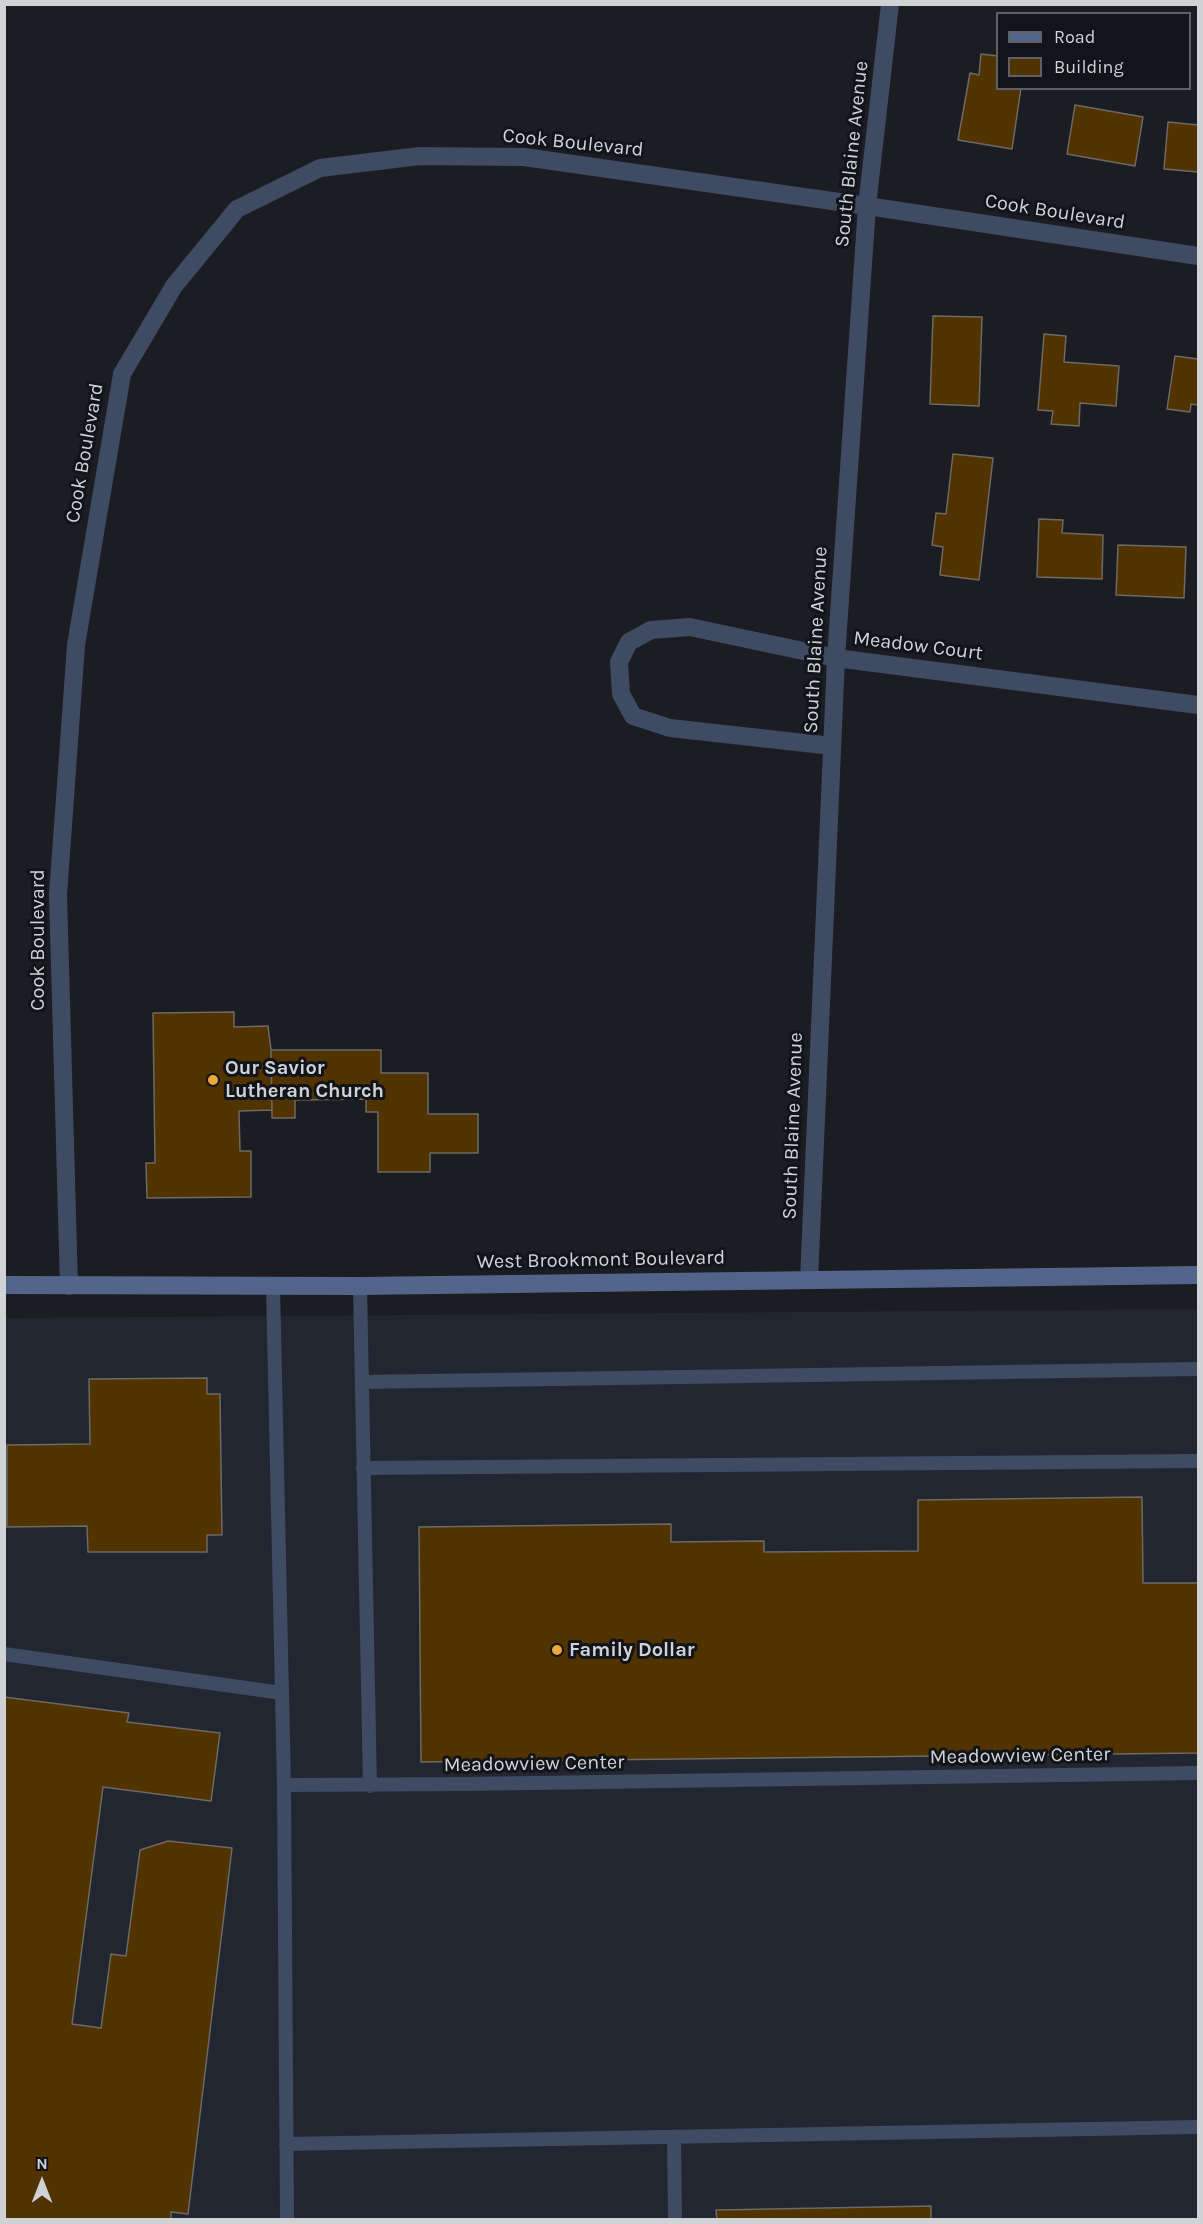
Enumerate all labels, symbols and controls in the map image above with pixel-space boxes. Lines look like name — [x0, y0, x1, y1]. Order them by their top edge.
legend — [996, 12, 1191, 90]
text: Road — [1054, 26, 1095, 48]
text: Building — [1054, 56, 1124, 78]
street label: South Blaine Avenue — [830, 60, 874, 248]
street label: Cook Boulevard — [501, 124, 645, 162]
street label: Cook Boulevard — [983, 189, 1127, 235]
street label: Cook Boulevard — [61, 381, 109, 525]
street label: South Blaine Avenue — [799, 546, 833, 734]
street label: Meadow Court — [852, 626, 984, 666]
street label: Cook Boulevard — [26, 869, 50, 1011]
street label: South Blaine Avenue — [778, 1032, 808, 1220]
place label: Our Savior Lutheran Church — [225, 1056, 384, 1103]
marker: Our Savior Lutheran Church — [206, 1073, 220, 1087]
street label: West Brookmont Boulevard — [477, 1246, 725, 1274]
place label: Family Dollar — [569, 1638, 695, 1662]
marker: Family Dollar — [550, 1643, 564, 1657]
street label: Meadowview Center — [929, 1742, 1111, 1770]
street label: Meadowview Center — [443, 1750, 625, 1778]
north arrow — [12, 2152, 72, 2212]
text: N — [36, 2154, 48, 2173]

